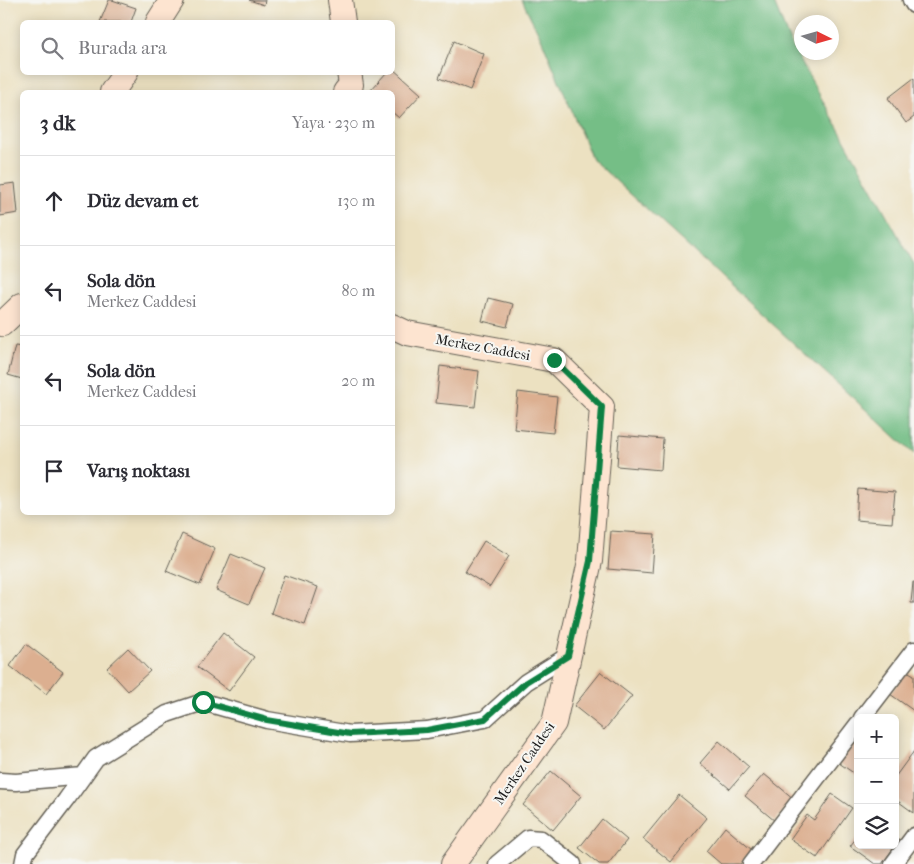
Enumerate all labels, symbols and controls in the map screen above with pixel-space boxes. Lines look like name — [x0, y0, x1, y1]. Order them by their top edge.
north arrow — [794, 15, 839, 60]
search box — [20, 20, 395, 75]
icon: search — [38, 34, 66, 62]
text: Burada ara — [78, 37, 167, 59]
text: 3 dk — [40, 111, 75, 135]
text: Yaya · 230 m — [292, 113, 375, 132]
icon: ahead — [40, 187, 68, 215]
text: Düz devam et — [87, 190, 198, 212]
text: 130 m — [337, 191, 375, 210]
text: Sola dön — [87, 270, 155, 292]
icon: left — [40, 277, 68, 305]
text: 80 m — [341, 281, 375, 300]
text: Merkez Caddesi — [87, 292, 197, 311]
street label: Merkez Caddesi — [434, 331, 532, 364]
route end — [543, 349, 566, 372]
text: Sola dön — [87, 360, 155, 382]
icon: left — [40, 367, 68, 395]
text: 20 m — [341, 371, 375, 390]
text: Merkez Caddesi — [87, 382, 197, 401]
icon: arrive — [40, 457, 68, 485]
text: Varış noktası — [87, 460, 190, 482]
route start — [192, 691, 215, 714]
map controls — [854, 714, 899, 849]
button: + — [854, 714, 899, 759]
street label: Merkez Caddesi — [491, 719, 558, 808]
button: − — [854, 759, 899, 804]
button: layers — [854, 804, 899, 849]

